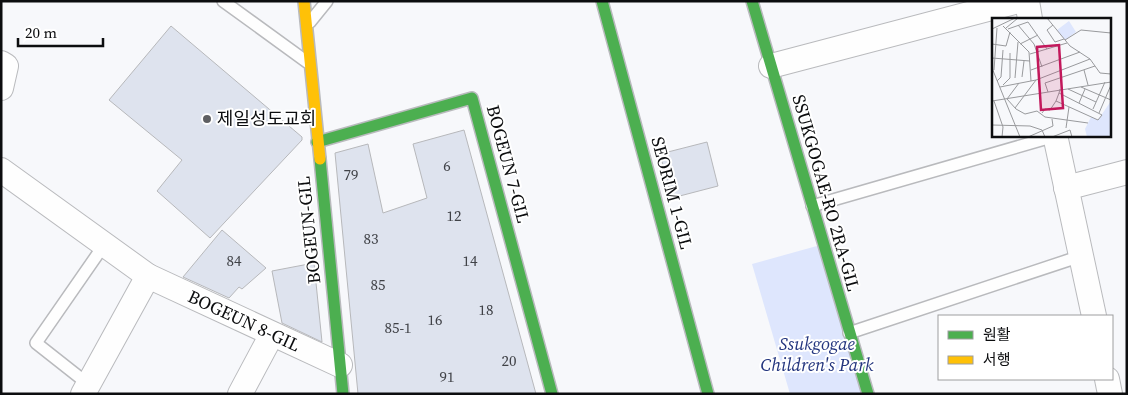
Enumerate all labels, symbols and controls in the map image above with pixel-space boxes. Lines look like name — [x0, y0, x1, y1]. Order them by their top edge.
scale bar — [18, 15, 102, 47]
inset map — [992, 18, 1110, 136]
text: 20 m — [25, 22, 57, 43]
street label: SSUKGOGAE-RO 2RA-GIL — [786, 92, 867, 294]
street label: BOGEUN 7-GIL — [481, 102, 536, 226]
place label: 제일성도교회 — [217, 106, 316, 131]
marker: 제일성도교회 — [201, 113, 213, 125]
street label: SEORIM 1-GIL — [645, 134, 699, 252]
house number: 6 — [443, 155, 451, 176]
house number: 79 — [343, 164, 359, 185]
street label: BOGEUN-GIL — [290, 175, 327, 285]
house number: 12 — [446, 205, 462, 226]
house number: 83 — [363, 228, 379, 249]
house number: 84 — [226, 250, 242, 271]
house number: 14 — [462, 250, 478, 271]
house number: 85 — [370, 274, 386, 295]
street label: BOGEUN 8-GIL — [184, 284, 304, 358]
house number: 18 — [478, 299, 494, 320]
house number: 16 — [427, 309, 443, 330]
legend — [938, 315, 1113, 380]
house number: 85-1 — [384, 317, 412, 338]
text: 원활 — [983, 324, 1011, 345]
park label: Ssukgogae Children's Park — [760, 331, 874, 377]
text: 서행 — [983, 349, 1011, 370]
house number: 20 — [501, 350, 517, 371]
house number: 91 — [439, 366, 455, 387]

